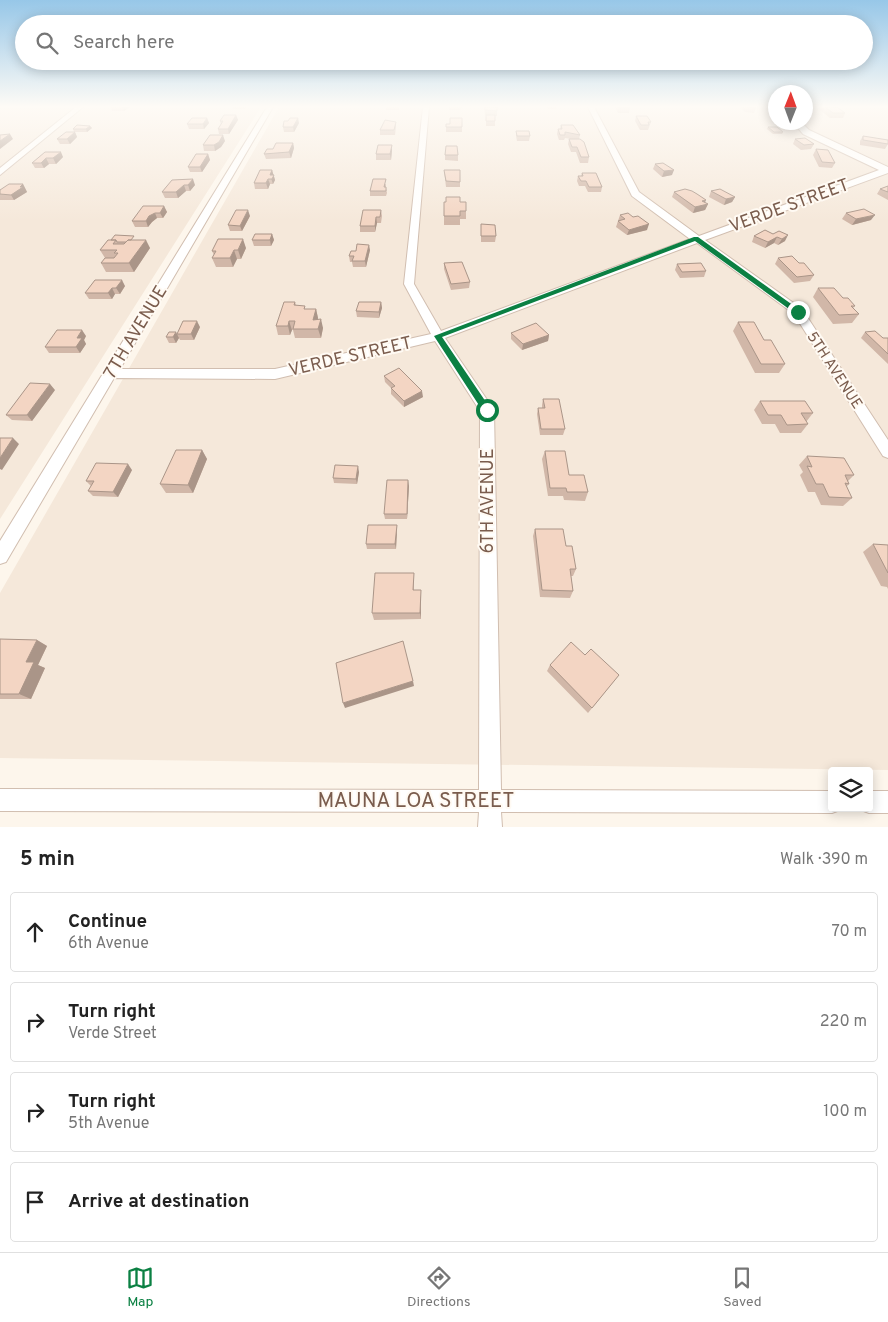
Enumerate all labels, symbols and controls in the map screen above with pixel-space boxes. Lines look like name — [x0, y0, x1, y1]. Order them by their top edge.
search box — [15, 15, 873, 70]
icon: search — [33, 29, 61, 57]
text: Search here — [73, 31, 175, 55]
north arrow — [768, 85, 813, 130]
street label: VERDE STREET — [726, 174, 853, 239]
street label: 7TH AVENUE — [99, 282, 173, 384]
route end — [787, 301, 810, 324]
street label: 5TH AVENUE — [802, 329, 866, 413]
street label: VERDE STREET — [286, 332, 414, 383]
route start — [476, 399, 499, 422]
street label: 6TH AVENUE — [477, 449, 500, 553]
map controls — [828, 767, 873, 812]
button: layers — [828, 767, 873, 812]
street label: MAUNA LOA STREET — [317, 788, 515, 815]
text: 5 min — [20, 846, 75, 873]
text: Walk · 390 m — [780, 850, 868, 870]
text: Continue — [68, 910, 147, 934]
icon: ahead — [21, 918, 49, 946]
text: 70 m — [832, 922, 867, 942]
text: 6th Avenue — [68, 934, 149, 954]
text: Turn right — [68, 1000, 156, 1024]
icon: right — [21, 1008, 49, 1036]
text: 220 m — [820, 1012, 867, 1032]
text: Verde Street — [68, 1024, 157, 1044]
text: Turn right — [68, 1090, 156, 1114]
icon: right — [21, 1098, 49, 1126]
text: 100 m — [823, 1102, 867, 1122]
text: 5th Avenue — [68, 1114, 149, 1134]
icon: arrive — [21, 1188, 49, 1216]
text: Arrive at destination — [68, 1190, 249, 1214]
tab: Map — [126, 1264, 154, 1311]
tab: Directions — [407, 1264, 471, 1311]
tab: Saved — [723, 1264, 762, 1311]

